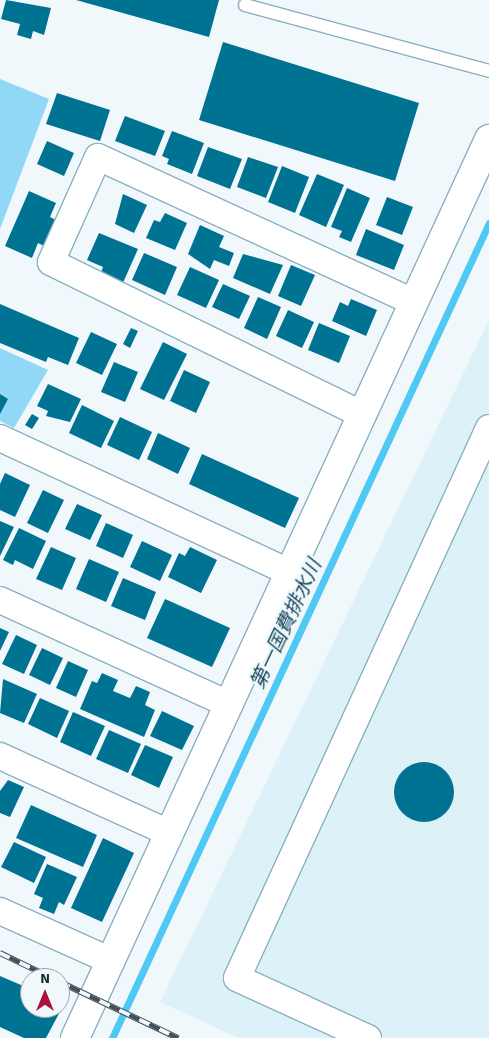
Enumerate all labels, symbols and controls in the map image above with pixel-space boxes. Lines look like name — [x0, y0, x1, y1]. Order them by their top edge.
water label: 第一国費排水川 — [246, 555, 326, 693]
north arrow — [20, 968, 70, 1018]
text: N — [40, 970, 50, 987]

